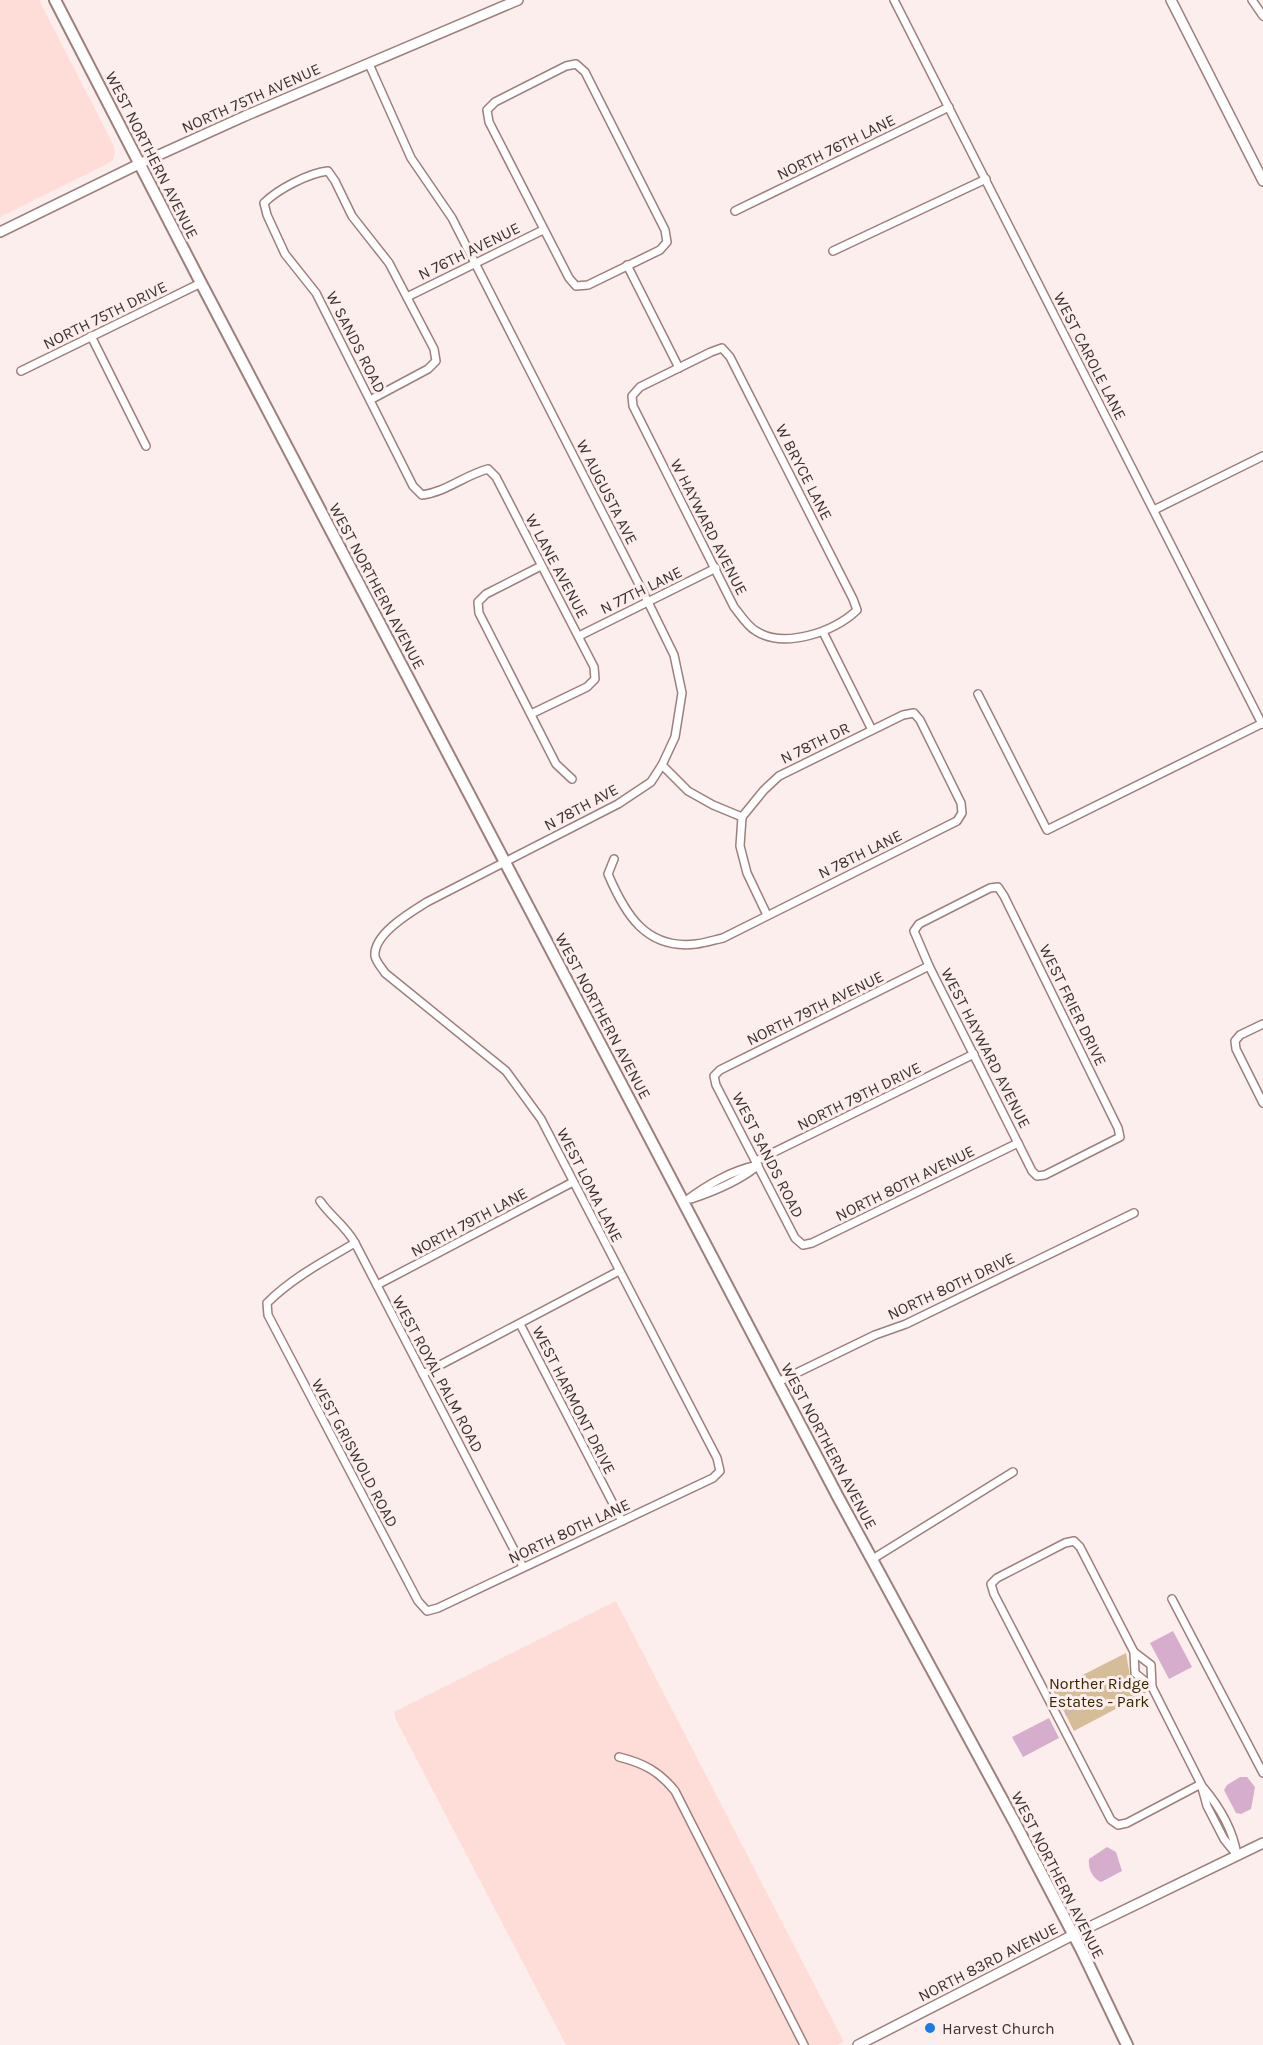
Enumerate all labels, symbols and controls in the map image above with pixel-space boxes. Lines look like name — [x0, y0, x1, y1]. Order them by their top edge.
street label: NORTH 75TH AVENUE — [179, 59, 323, 137]
street label: WEST NORTHERN AVENUE — [101, 68, 203, 242]
street label: NORTH 76TH LANE — [774, 110, 898, 184]
street label: N 76TH AVENUE — [415, 218, 523, 284]
street label: NORTH 75TH DRIVE — [40, 277, 170, 353]
street label: W SANDS ROAD — [322, 288, 390, 396]
street label: WEST CAROLE LANE — [1050, 289, 1130, 423]
street label: W BRYCE LANE — [772, 421, 836, 523]
street label: W AUGUSTA AVE — [572, 436, 642, 548]
street label: W HAYWARD AVENUE — [666, 456, 752, 598]
street label: WEST NORTHERN AVENUE — [325, 500, 429, 672]
street label: W LANE AVENUE — [521, 510, 593, 622]
street label: N 77TH LANE — [597, 562, 685, 618]
street label: N 78TH DR — [777, 718, 853, 768]
street label: N 78TH AVE — [541, 780, 621, 834]
street label: N 78TH LANE — [815, 825, 905, 883]
street label: WEST NORTHERN AVENUE — [551, 930, 655, 1102]
street label: WEST FRIER DRIVE — [1035, 941, 1111, 1069]
street label: WEST HAYWARD AVENUE — [937, 965, 1035, 1131]
street label: NORTH 79TH AVENUE — [743, 967, 887, 1049]
street label: NORTH 79TH DRIVE — [794, 1058, 924, 1134]
street label: WEST SANDS ROAD — [728, 1089, 808, 1221]
street label: WEST LOMA LANE — [553, 1125, 627, 1245]
street label: NORTH 80TH AVENUE — [832, 1141, 978, 1225]
street label: NORTH 79TH LANE — [407, 1183, 531, 1261]
street label: NORTH 80TH DRIVE — [884, 1248, 1018, 1324]
street label: WEST ROYAL PALM ROAD — [389, 1292, 487, 1456]
street label: WEST HARMONT DRIVE — [528, 1323, 620, 1477]
street label: WEST NORTHERN AVENUE — [777, 1360, 881, 1532]
street label: WEST GRISWOLD ROAD — [308, 1376, 402, 1530]
street label: NORTH 80TH LANE — [505, 1494, 633, 1568]
park label: Norther Ridge Estates - Park — [1049, 1674, 1149, 1711]
street label: WEST NORTHERN AVENUE — [1007, 1788, 1109, 1962]
street label: NORTH 83RD AVENUE — [915, 1919, 1061, 2005]
place label: Harvest Church — [942, 2019, 1055, 2038]
marker: Harvest Church — [923, 2021, 937, 2035]

